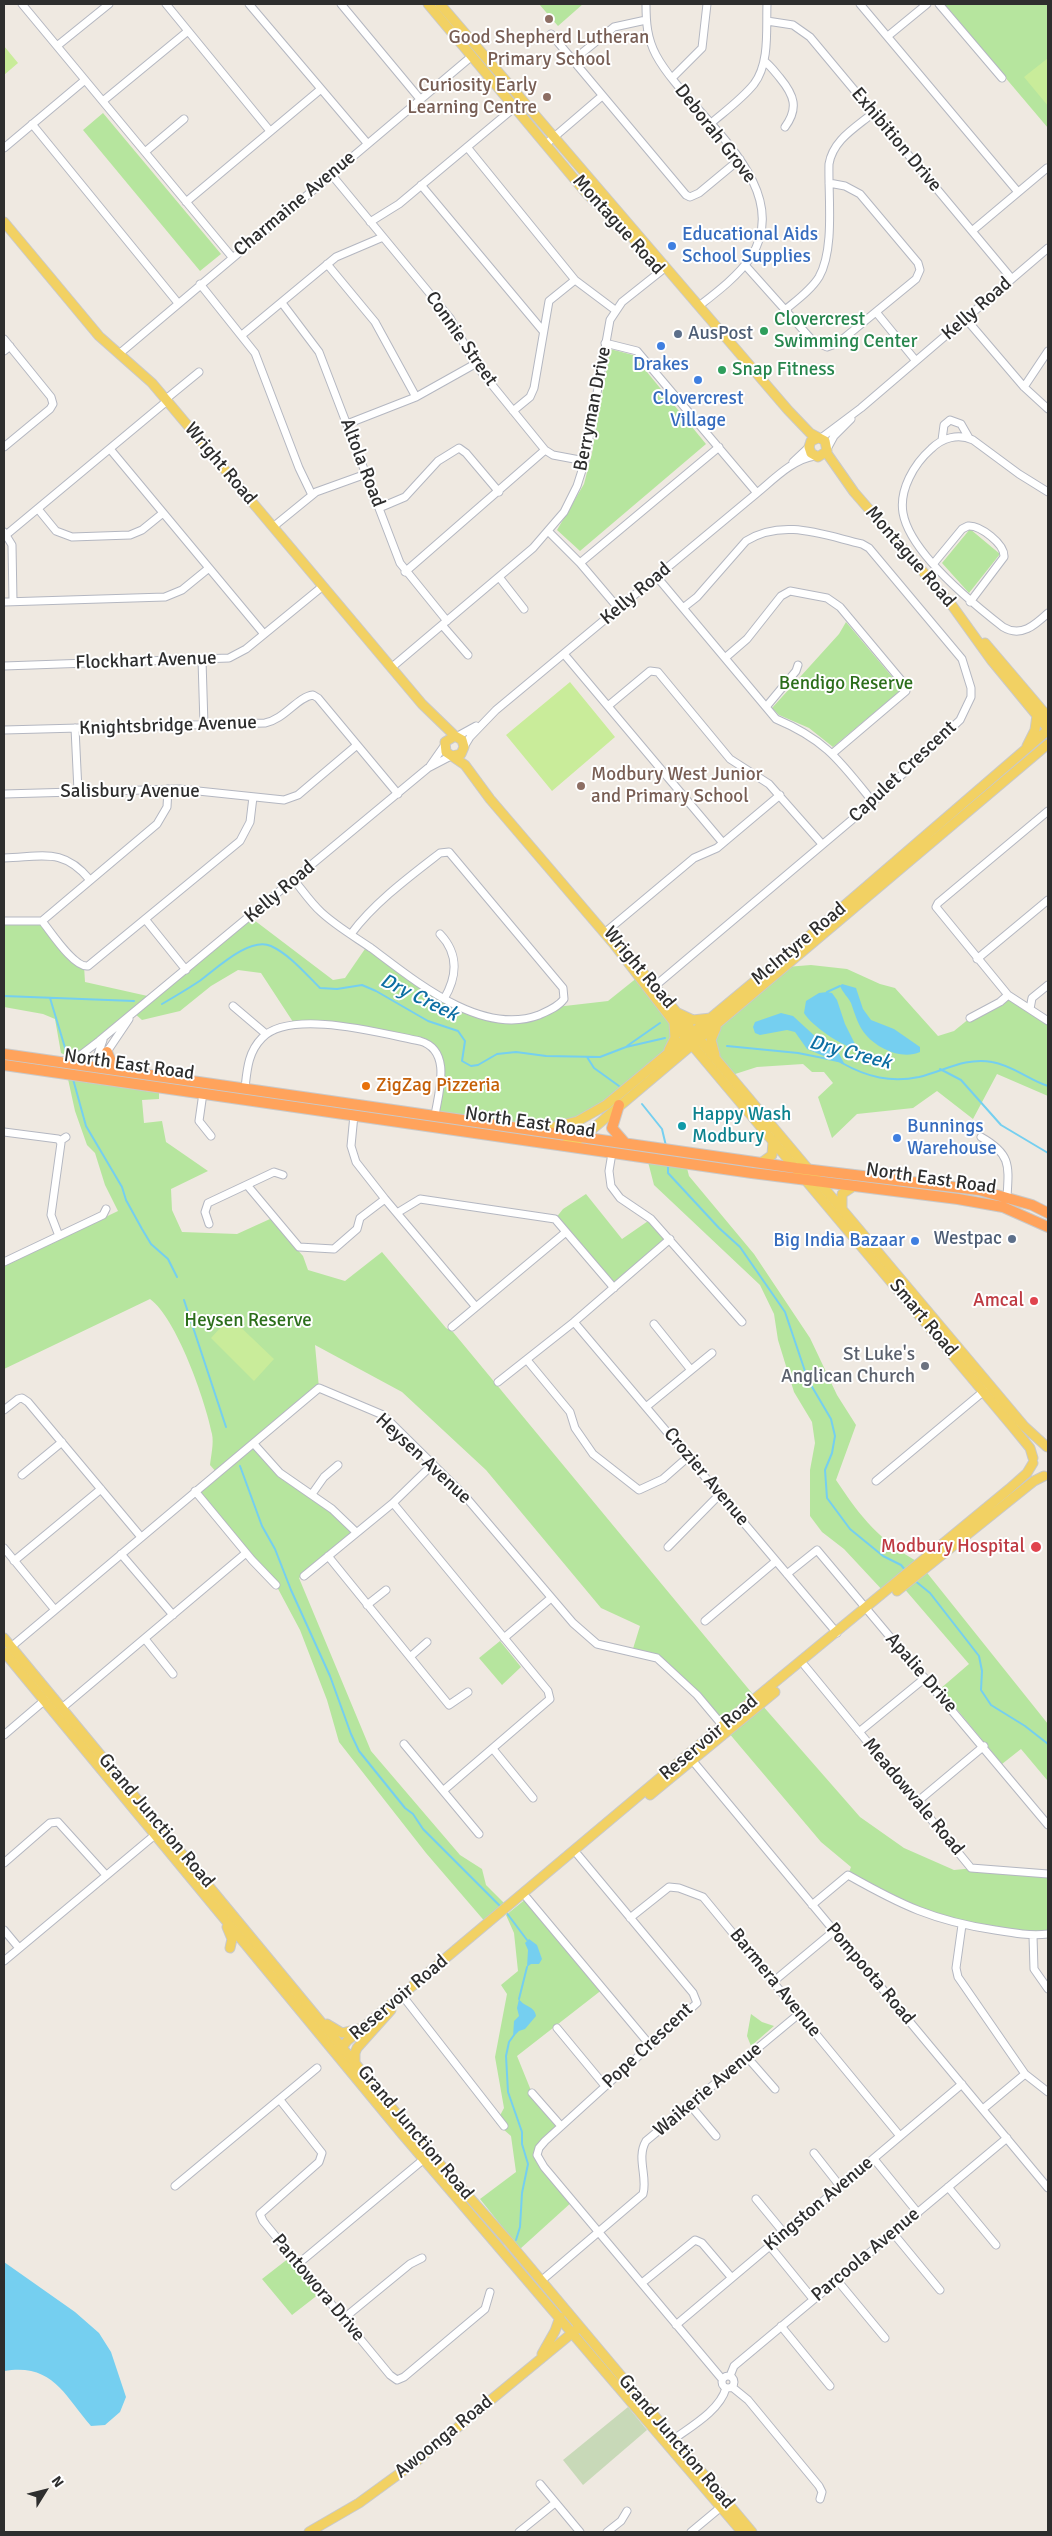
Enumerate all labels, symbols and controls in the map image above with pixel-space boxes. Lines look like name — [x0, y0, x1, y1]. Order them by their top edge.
marker: Good Shepherd Lutheran Primary School — [543, 13, 555, 25]
place label: Good Shepherd Lutheran Primary School — [449, 27, 649, 71]
place label: Curiosity Early Learning Centre — [407, 75, 537, 119]
street label: Deborah Grove — [669, 80, 761, 188]
street label: Exhibition Drive — [846, 83, 946, 197]
marker: Curiosity Early Learning Centre — [541, 91, 553, 103]
street label: Charmaine Avenue — [229, 146, 361, 262]
street label: Montague Road — [567, 170, 669, 280]
place label: Educational Aids School Supplies — [682, 224, 818, 268]
marker: Educational Aids School Supplies — [666, 240, 678, 252]
street label: Kelly Road — [937, 273, 1017, 345]
street label: Connie Street — [420, 287, 502, 391]
place label: Clovercrest Swimming Center — [774, 309, 918, 353]
place label: AusPost — [688, 323, 753, 345]
marker: Clovercrest Swimming Center — [758, 325, 770, 337]
marker: AusPost — [672, 328, 684, 340]
marker: Drakes — [655, 340, 667, 352]
street label: Berryman Drive — [570, 345, 616, 473]
place label: Drakes — [633, 354, 689, 376]
place label: Snap Fitness — [732, 359, 835, 381]
marker: Snap Fitness — [716, 364, 728, 376]
marker: Clovercrest Village — [692, 374, 704, 386]
place label: Clovercrest Village — [652, 388, 744, 432]
street label: Altola Road — [335, 415, 389, 511]
street label: Wright Road — [179, 418, 261, 510]
street label: Montague Road — [860, 502, 960, 612]
street label: Kelly Road — [596, 558, 676, 630]
street label: Flockhart Avenue — [75, 647, 217, 675]
park label: Bendigo Reserve — [779, 673, 913, 695]
street label: Knightsbridge Avenue — [79, 712, 257, 740]
street label: Capulet Crescent — [845, 716, 961, 828]
place label: Modbury West Junior and Primary School — [591, 764, 763, 808]
marker: Modbury West Junior and Primary School — [575, 780, 587, 792]
street label: Salisbury Avenue — [60, 781, 200, 803]
street label: Kelly Road — [240, 856, 320, 928]
street label: McIntyre Road — [747, 898, 851, 990]
street label: Wright Road — [598, 922, 680, 1014]
water label: Dry Creek — [376, 969, 462, 1027]
water label: Dry Creek — [806, 1031, 894, 1075]
street label: North East Road — [62, 1045, 196, 1085]
place label: ZigZag Pizzeria — [376, 1075, 500, 1097]
marker: ZigZag Pizzeria — [360, 1080, 372, 1092]
street label: North East Road — [463, 1103, 597, 1143]
place label: Happy Wash Modbury — [692, 1104, 791, 1148]
place label: Bunnings Warehouse — [907, 1116, 997, 1160]
marker: Happy Wash Modbury — [676, 1120, 688, 1132]
marker: Bunnings Warehouse — [891, 1132, 903, 1144]
street label: North East Road — [864, 1159, 998, 1199]
place label: Westpac — [934, 1228, 1002, 1250]
place label: Big India Bazaar — [773, 1230, 905, 1252]
marker: Westpac — [1006, 1233, 1018, 1245]
marker: Big India Bazaar — [909, 1235, 921, 1247]
street label: Smart Road — [884, 1275, 962, 1361]
place label: Amcal — [973, 1290, 1024, 1312]
marker: Amcal — [1028, 1295, 1040, 1307]
park label: Heysen Reserve — [184, 1310, 312, 1332]
place label: St Luke's Anglican Church — [781, 1344, 915, 1388]
marker: St Luke's Anglican Church — [919, 1360, 931, 1372]
street label: Heysen Avenue — [370, 1409, 476, 1509]
street label: Crozier Avenue — [658, 1423, 754, 1531]
place label: Modbury Hospital — [881, 1536, 1025, 1558]
marker: Modbury Hospital — [1029, 1540, 1043, 1554]
street label: Apalie Drive — [880, 1628, 962, 1718]
street label: Reservoir Road — [655, 1690, 763, 1786]
street label: Meadowvale Road — [857, 1734, 969, 1860]
street label: Grand Junction Road — [93, 1749, 219, 1893]
street label: Pompoota Road — [821, 1918, 919, 2030]
street label: Barmera Avenue — [724, 1924, 826, 2042]
street label: Reservoir Road — [345, 1950, 453, 2046]
street label: Pope Crescent — [598, 1998, 698, 2094]
street label: Waikerie Avenue — [649, 2038, 767, 2142]
street label: Grand Junction Road — [352, 2061, 478, 2205]
street label: Kingston Avenue — [760, 2152, 878, 2256]
street label: Parcoola Avenue — [807, 2203, 925, 2307]
street label: Pantowora Drive — [267, 2230, 369, 2346]
street label: Grand Junction Road — [613, 2370, 739, 2514]
street label: Awoonga Road — [390, 2391, 498, 2483]
north arrow — [20, 2466, 70, 2516]
text: N — [48, 2473, 67, 2491]

